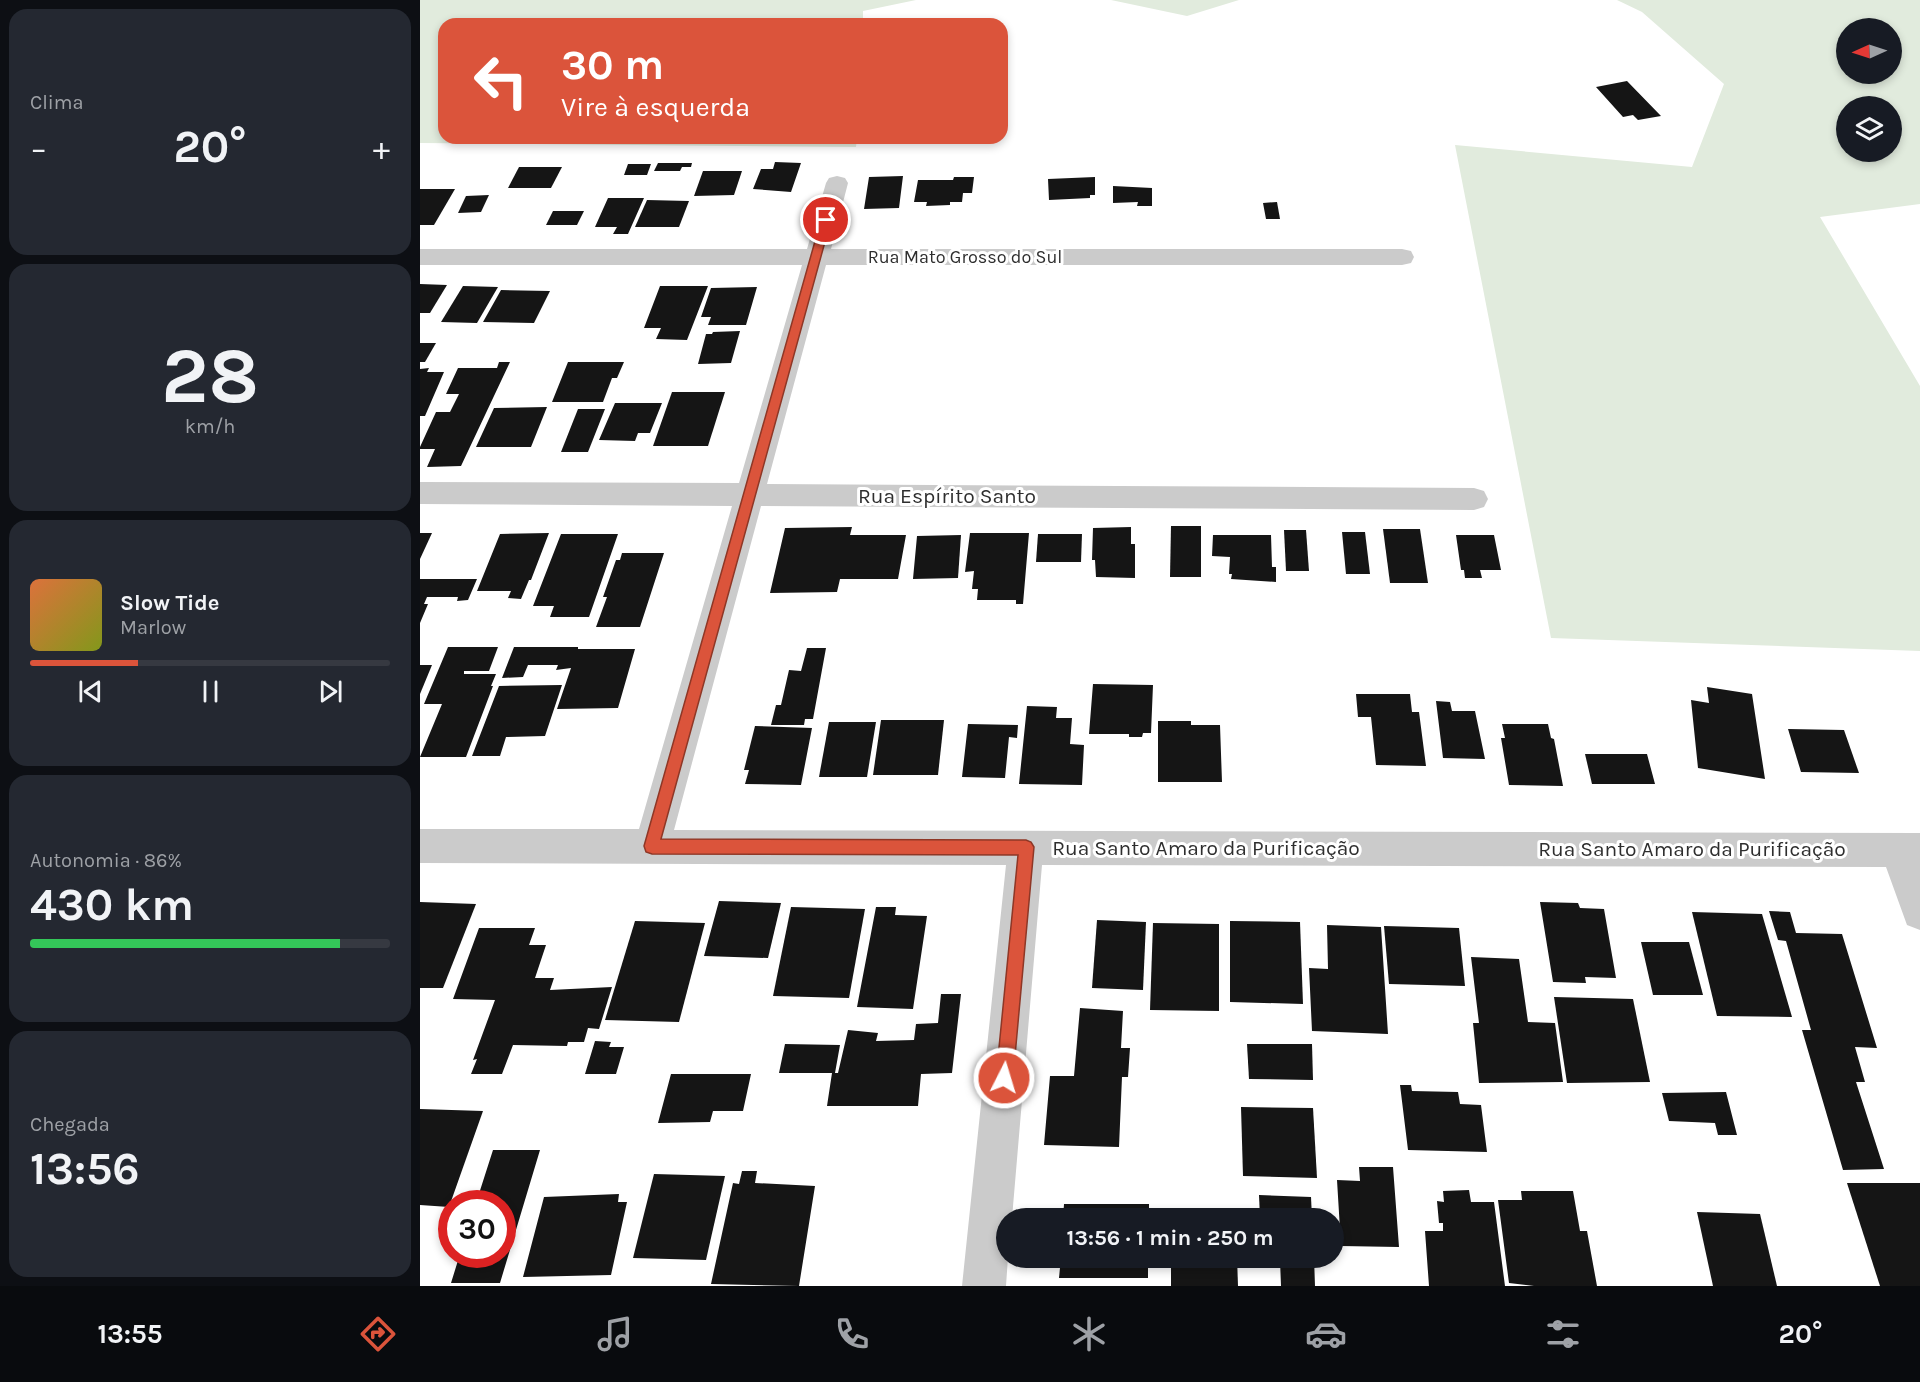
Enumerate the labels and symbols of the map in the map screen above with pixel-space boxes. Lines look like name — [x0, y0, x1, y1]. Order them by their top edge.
north arrow — [1836, 18, 1902, 84]
pin — [800, 194, 851, 245]
street label: Rua Mato Grosso do Sul — [868, 246, 1062, 268]
street label: Rua Espírito Santo — [858, 484, 1036, 508]
street label: Rua Santo Amaro da Purificação — [1052, 836, 1360, 860]
street label: Rua Santo Amaro da Purificação — [1538, 837, 1846, 861]
position arrow — [972, 1046, 1036, 1110]
speed limit sign: 30 — [438, 1190, 516, 1268]

